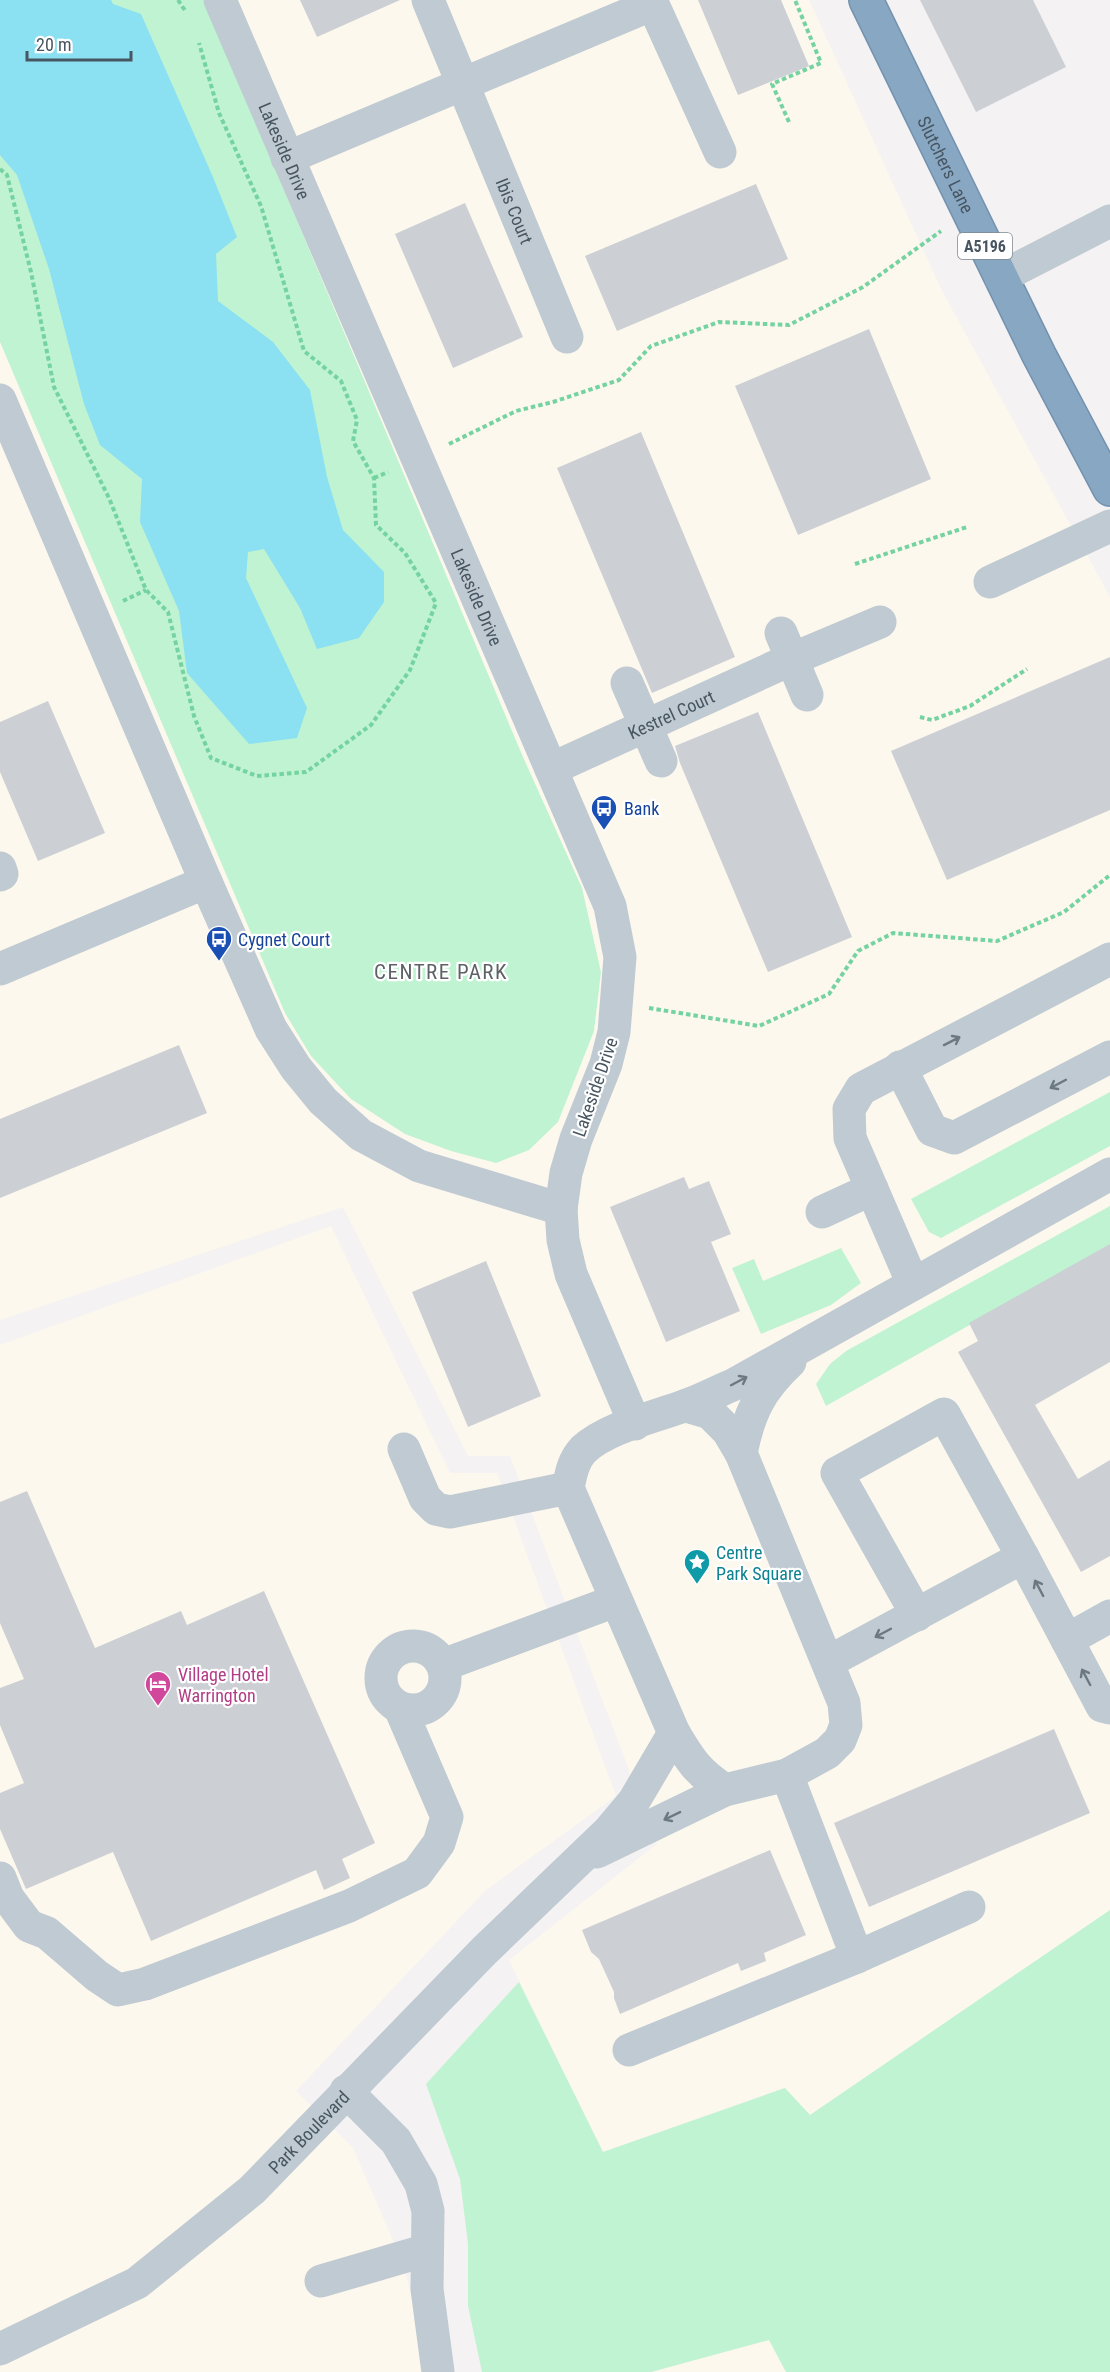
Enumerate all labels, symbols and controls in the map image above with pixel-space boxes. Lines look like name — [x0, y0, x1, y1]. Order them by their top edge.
scale bar — [27, 24, 130, 62]
text: 20 m — [36, 34, 71, 55]
street label: Lakeside Drive — [255, 99, 315, 202]
street label: Slutchers Lane — [914, 113, 979, 216]
street label: Ibis Court — [492, 175, 538, 247]
road number: A5196 — [958, 233, 1012, 259]
street label: Lakeside Drive — [447, 545, 507, 649]
street label: Kestrel Court — [624, 685, 718, 743]
bus stop icon: Bank — [589, 793, 619, 831]
place label: Bank — [624, 798, 659, 819]
bus stop icon: Cygnet Court — [204, 924, 234, 962]
place label: Cygnet Court — [238, 929, 330, 950]
district label: CENTRE PARK — [374, 960, 508, 984]
one-way arrow — [943, 1034, 961, 1046]
street label: Lakeside Drive — [568, 1035, 622, 1139]
one-way arrow — [1050, 1078, 1067, 1090]
one-way arrow — [730, 1375, 748, 1387]
place label: Centre Park Square — [716, 1542, 802, 1584]
place icon: Centre Park Square — [682, 1547, 712, 1585]
one-way arrow — [1033, 1580, 1045, 1598]
one-way arrow — [875, 1627, 892, 1639]
place label: Village Hotel Warrington — [178, 1664, 269, 1706]
hotel icon: Village Hotel Warrington — [143, 1669, 173, 1707]
one-way arrow — [1080, 1669, 1092, 1686]
one-way arrow — [664, 1810, 682, 1822]
street label: Park Boulevard — [264, 2086, 353, 2177]

